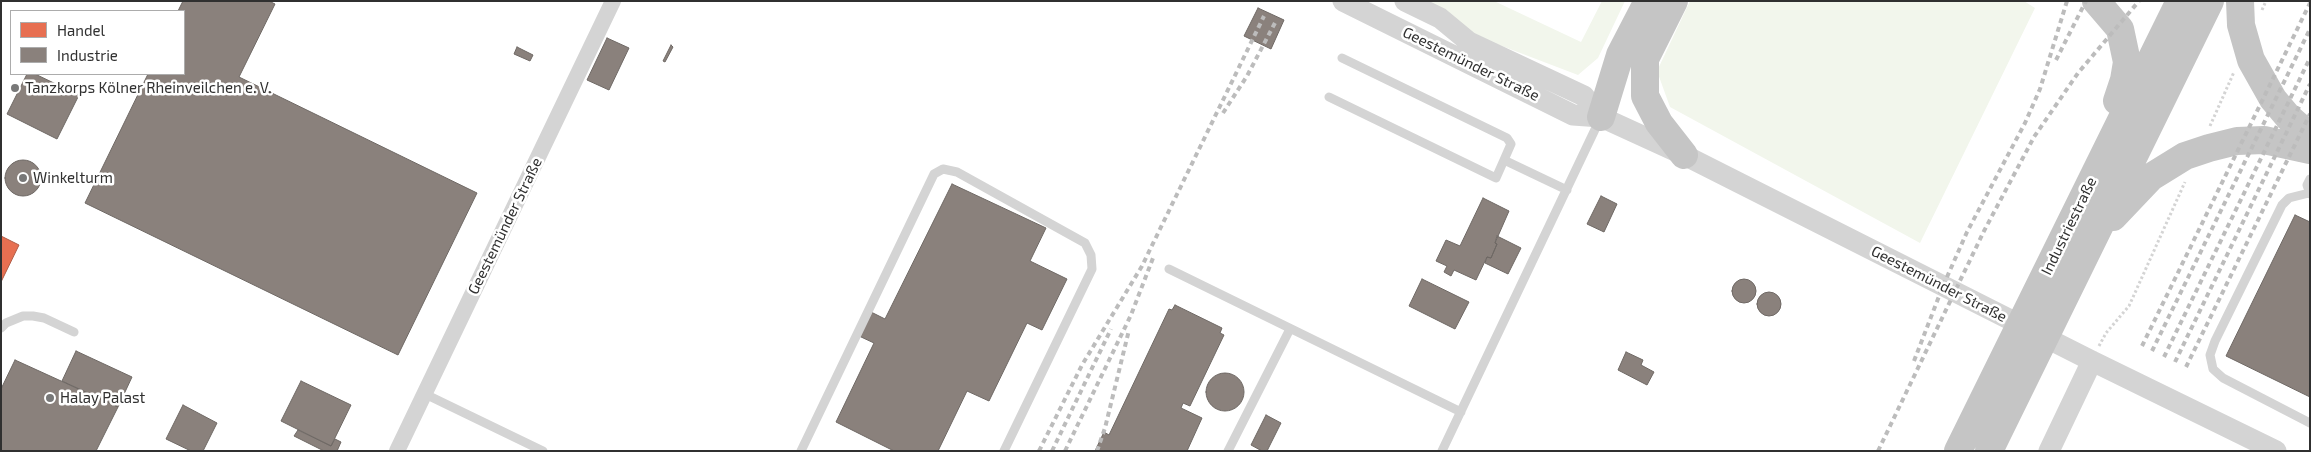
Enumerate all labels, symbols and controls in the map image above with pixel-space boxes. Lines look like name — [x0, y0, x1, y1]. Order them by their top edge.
legend — [10, 10, 185, 75]
text: Handel — [57, 21, 105, 39]
street label: Geestemünder Straße — [1400, 23, 1542, 105]
text: Industrie — [57, 46, 118, 64]
place label: Tanzkorps Kölner Rheinveilchen e. V. — [25, 79, 272, 97]
marker: Tanzkorps Kölner Rheinveilchen e. V. — [9, 82, 21, 94]
street label: Geestemünder Straße — [464, 155, 546, 297]
place label: Winkelturm — [33, 169, 113, 187]
marker: Winkelturm — [17, 172, 29, 184]
street label: Industriestraße — [2038, 174, 2100, 278]
street label: Geestemünder Straße — [1868, 242, 2010, 326]
place label: Halay Palast — [60, 389, 145, 407]
marker: Halay Palast — [44, 392, 56, 404]

